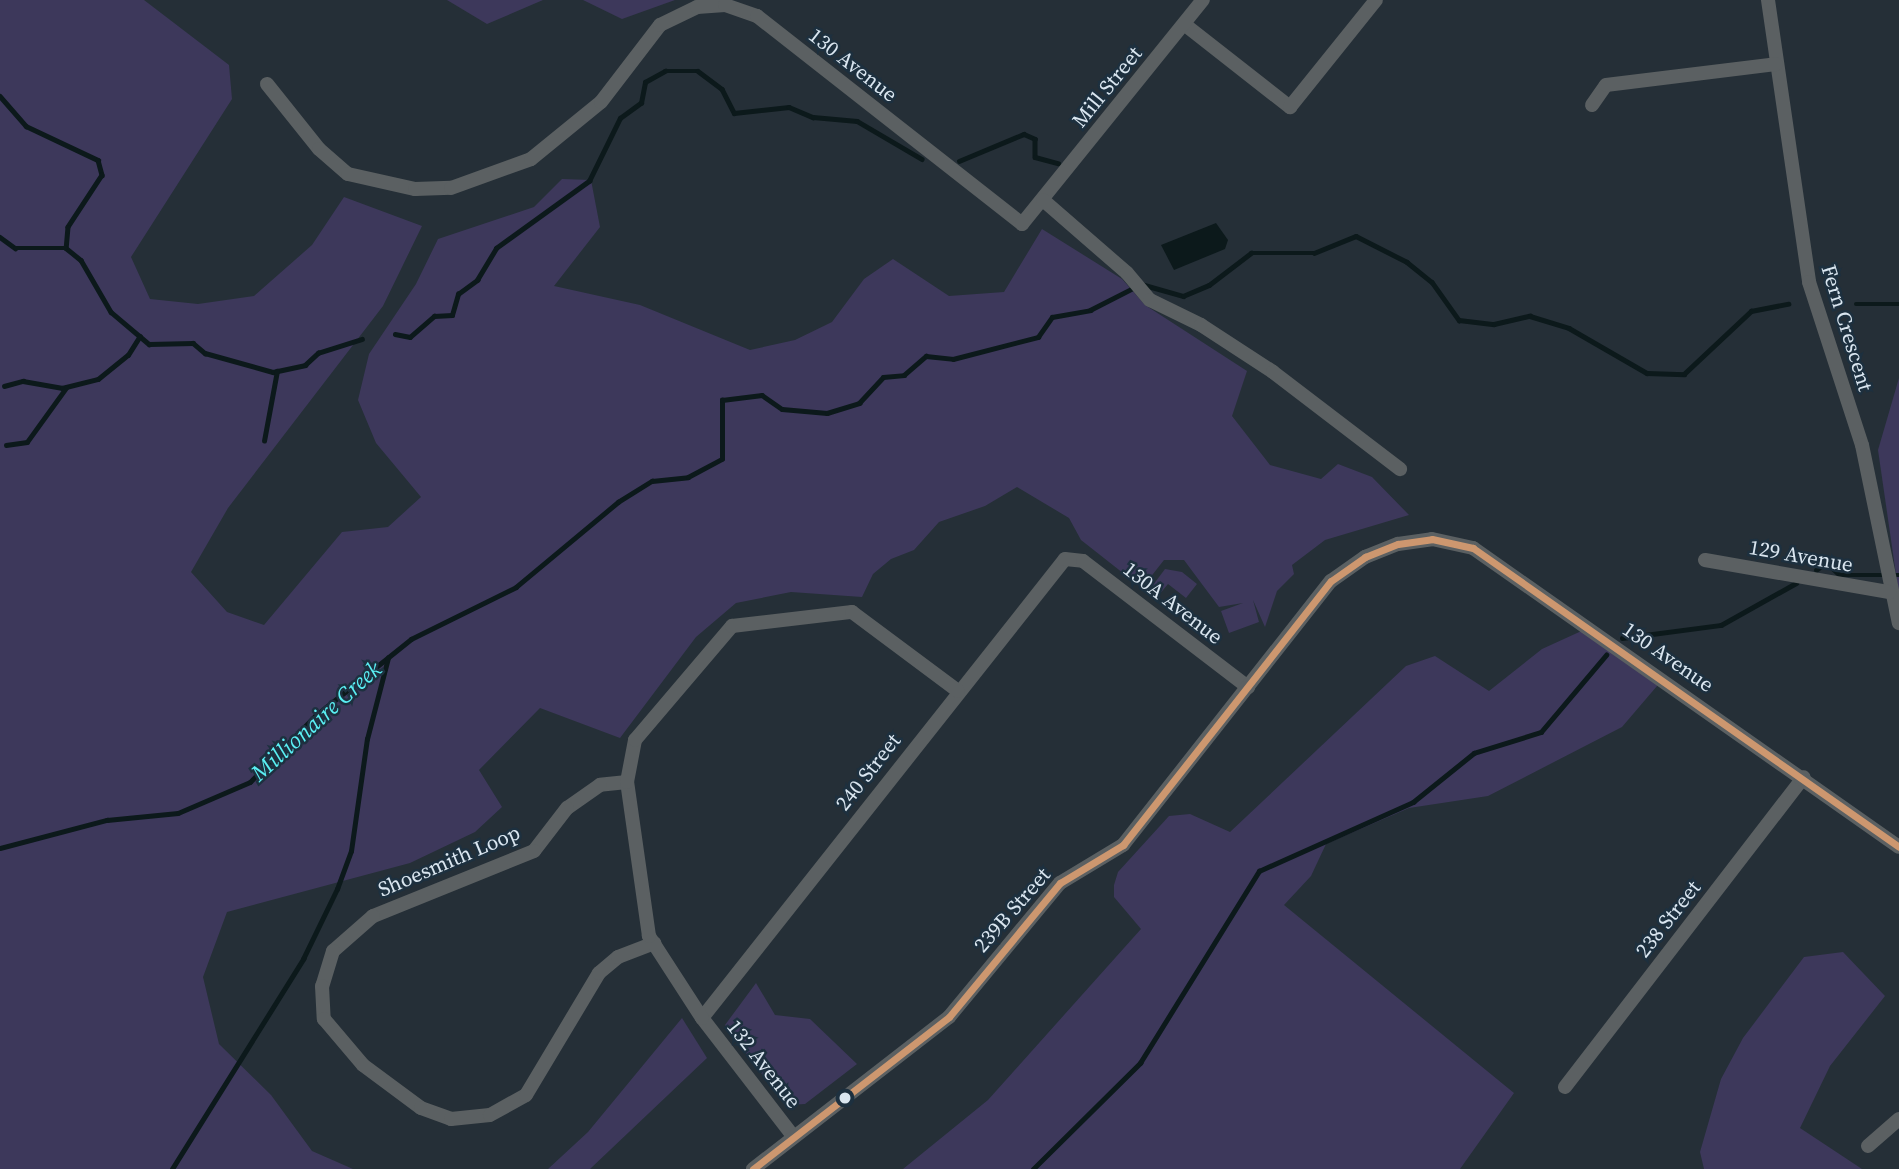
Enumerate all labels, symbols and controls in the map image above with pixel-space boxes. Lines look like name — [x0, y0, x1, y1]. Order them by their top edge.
street label: 130 Avenue — [804, 23, 902, 107]
street label: Mill Street — [1067, 41, 1147, 133]
street label: Fern Crescent — [1816, 262, 1878, 394]
street label: 129 Avenue — [1747, 534, 1855, 578]
street label: 130A Avenue — [1118, 556, 1228, 650]
street label: 130 Avenue — [1618, 616, 1718, 698]
water label: Millionaire Creek — [245, 655, 387, 787]
street label: 240 Street — [830, 729, 906, 815]
street label: Shoesmith Loop — [374, 820, 524, 902]
street label: 239B Street — [968, 863, 1056, 957]
street label: 238 Street — [1630, 876, 1706, 962]
street label: 132 Avenue — [722, 1015, 806, 1113]
unlabelled marker — [838, 1091, 852, 1105]

